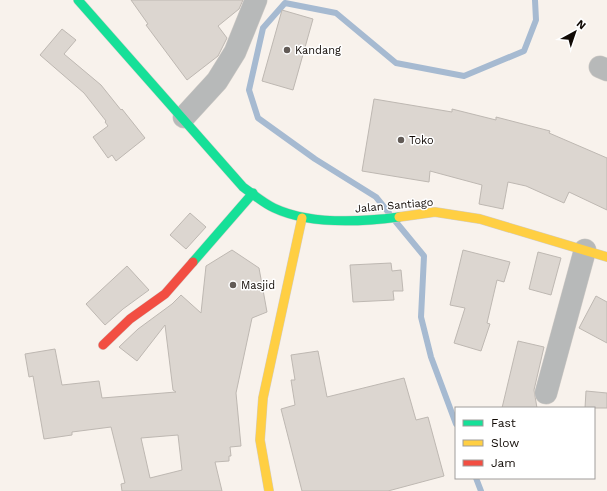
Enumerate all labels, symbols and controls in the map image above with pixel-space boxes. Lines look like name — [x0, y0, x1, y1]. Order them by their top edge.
north arrow — [555, 12, 595, 52]
text: N — [574, 17, 588, 32]
place label: Kandang — [295, 44, 341, 57]
marker: Kandang — [282, 45, 292, 55]
place label: Toko — [409, 134, 434, 147]
marker: Toko — [396, 135, 406, 145]
street label: Jalan Santiago — [354, 196, 434, 215]
place label: Masjid — [241, 279, 275, 292]
marker: Masjid — [228, 280, 238, 290]
legend — [455, 407, 595, 479]
text: Fast — [491, 416, 516, 430]
text: Slow — [491, 436, 519, 450]
text: Jam — [491, 456, 516, 470]

